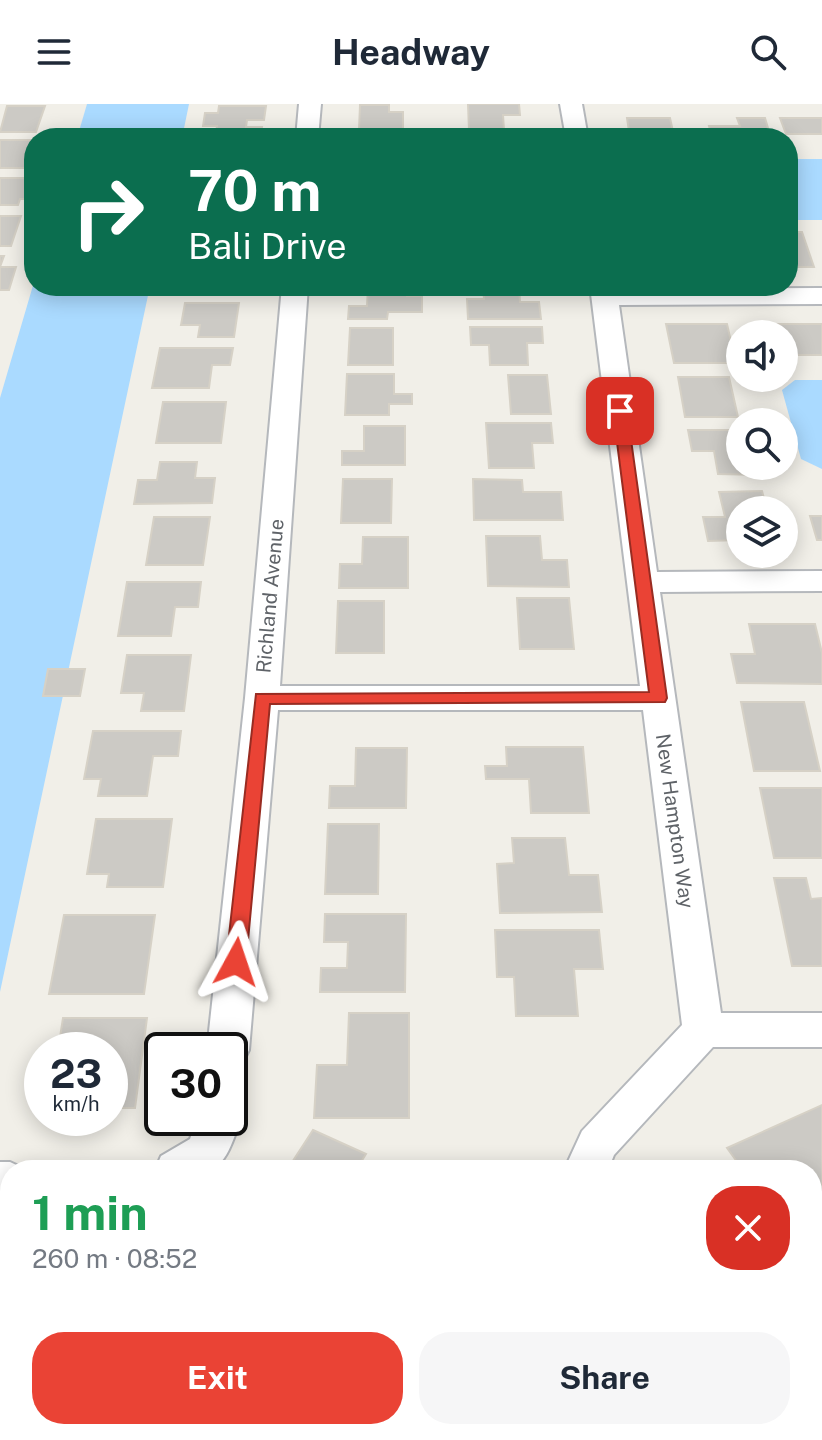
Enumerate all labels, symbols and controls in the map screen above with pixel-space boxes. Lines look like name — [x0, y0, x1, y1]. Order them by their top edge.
icon: menu — [32, 30, 76, 74]
icon: search — [746, 30, 790, 74]
text: Headway — [332, 31, 490, 73]
text: 70 m — [188, 158, 321, 224]
icon: right — [56, 160, 160, 264]
text: Bali Drive — [188, 225, 347, 267]
map controls — [726, 320, 798, 568]
button: sound — [726, 320, 798, 392]
pin — [586, 377, 654, 445]
icon: arrive — [598, 389, 642, 433]
button: search — [726, 408, 798, 480]
button: layers — [726, 496, 798, 568]
street label: Richland Avenue — [251, 518, 289, 674]
street label: New Hampton Way — [651, 732, 699, 910]
position arrow — [194, 920, 278, 1004]
speed limit sign: 30 — [144, 1032, 248, 1136]
text: 23 — [50, 1050, 102, 1097]
text: km/h — [52, 1092, 100, 1116]
text: 1 min — [32, 1184, 148, 1241]
button: close — [706, 1186, 790, 1270]
text: 260 m · 08:52 — [32, 1243, 197, 1274]
button: Exit — [32, 1332, 403, 1424]
button: Share — [419, 1332, 790, 1424]

